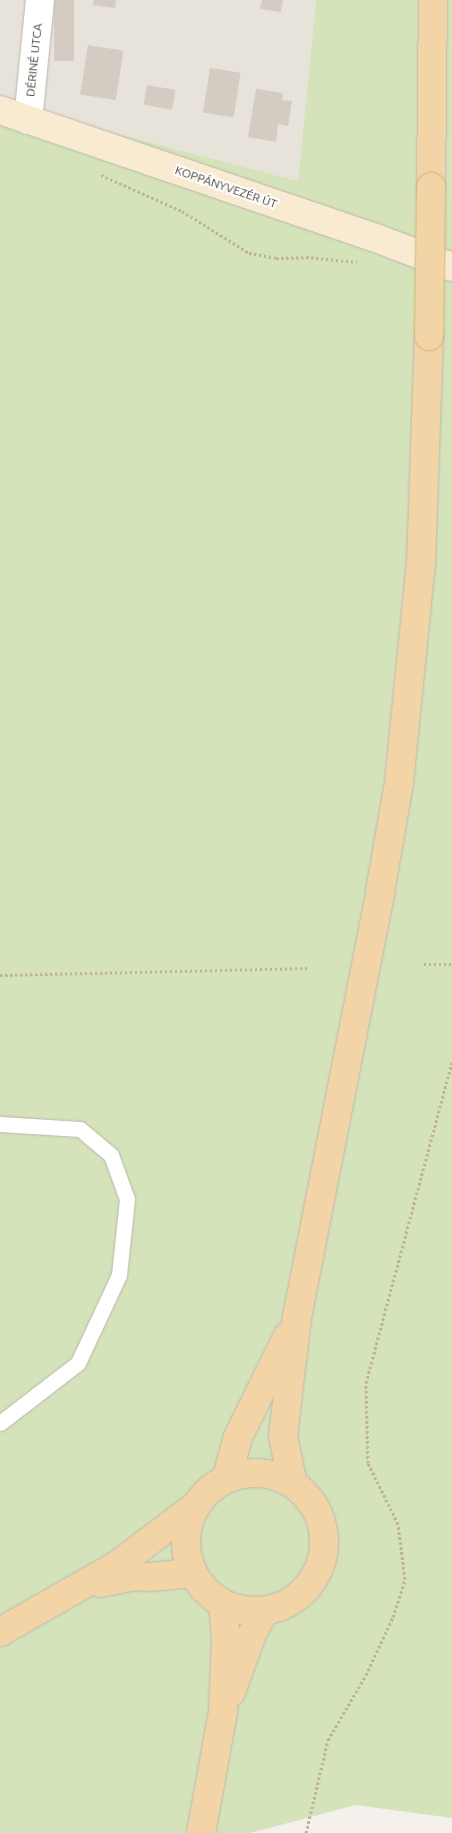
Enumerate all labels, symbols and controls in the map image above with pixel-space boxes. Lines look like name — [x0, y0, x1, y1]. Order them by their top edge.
street label: DÉRINÉ UTCA — [23, 22, 45, 98]
street label: KOPPÁNYVEZÉR ÚT — [173, 163, 279, 211]

